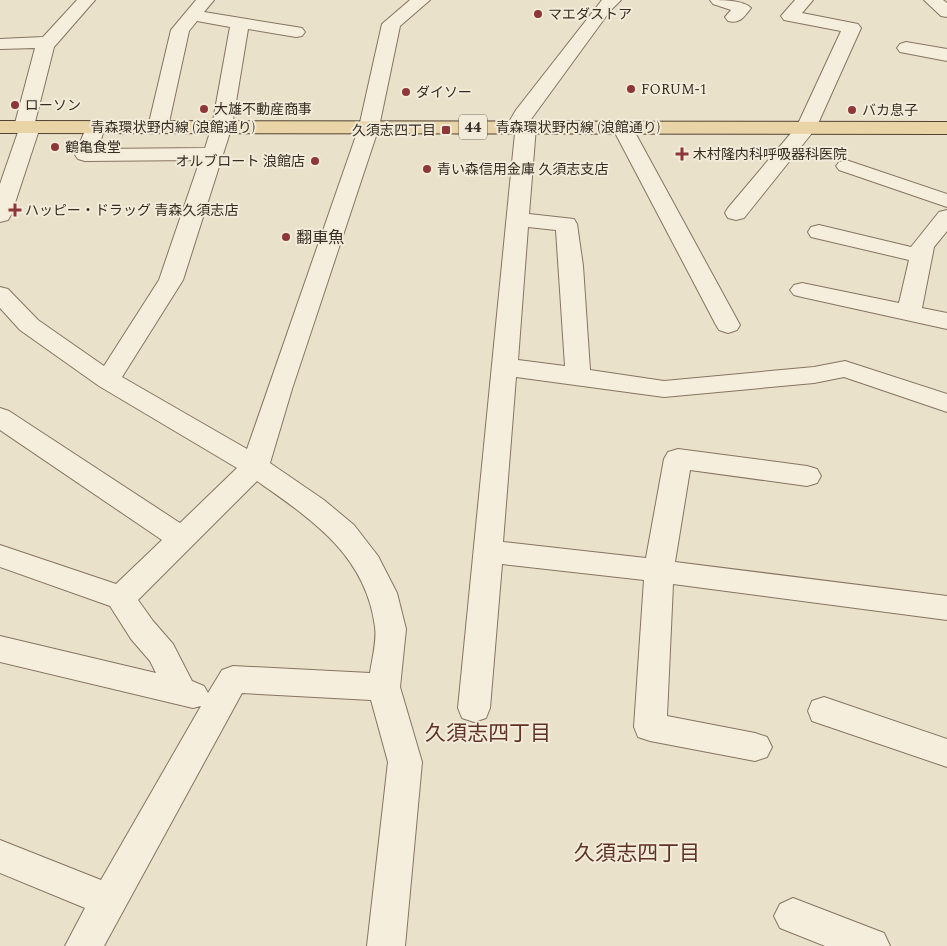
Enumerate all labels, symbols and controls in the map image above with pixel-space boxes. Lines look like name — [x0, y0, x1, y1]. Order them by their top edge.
place label: マエダストア — [548, 4, 632, 25]
marker: マエダストア — [532, 8, 544, 20]
place label: FORUM-1 — [641, 79, 707, 100]
place label: ダイソー — [416, 82, 472, 103]
marker: FORUM-1 — [625, 83, 637, 95]
marker: ダイソー — [400, 86, 412, 98]
place label: ローソン — [25, 95, 81, 116]
marker: ローソン — [9, 99, 21, 111]
place label: 大雄不動産商事 — [214, 99, 312, 120]
place label: バカ息子 — [862, 100, 918, 121]
marker: 大雄不動産商事 — [198, 103, 210, 115]
marker: バカ息子 — [846, 104, 858, 116]
road number: 44 — [459, 114, 487, 140]
street label: 青森環状野内線 (浪館通り) — [91, 117, 255, 138]
street label: 青森環状野内線 (浪館通り) — [496, 117, 660, 138]
place label: 久須志四丁目 — [352, 120, 436, 141]
marker: 久須志四丁目 — [440, 124, 452, 136]
place label: 鶴亀食堂 — [65, 137, 121, 158]
marker: 鶴亀食堂 — [49, 141, 61, 153]
place label: 木村隆内科呼吸器科医院 — [693, 144, 847, 165]
marker: 木村隆内科呼吸器科医院 — [675, 147, 689, 161]
place label: オルブロート 浪館店 — [176, 151, 305, 172]
marker: オルブロート 浪館店 — [309, 155, 321, 167]
place label: 青い森信用金庫 久須志支店 — [437, 159, 609, 180]
marker: 青い森信用金庫 久須志支店 — [421, 163, 433, 175]
place label: ハッピー・ドラッグ 青森久須志店 — [25, 200, 239, 221]
marker: ハッピー・ドラッグ 青森久須志店 — [9, 204, 21, 216]
place label: 翻車魚 — [296, 226, 344, 250]
marker: 翻車魚 — [280, 231, 292, 243]
district label: 久須志四丁目 — [425, 718, 551, 750]
district label: 久須志四丁目 — [574, 838, 700, 870]

